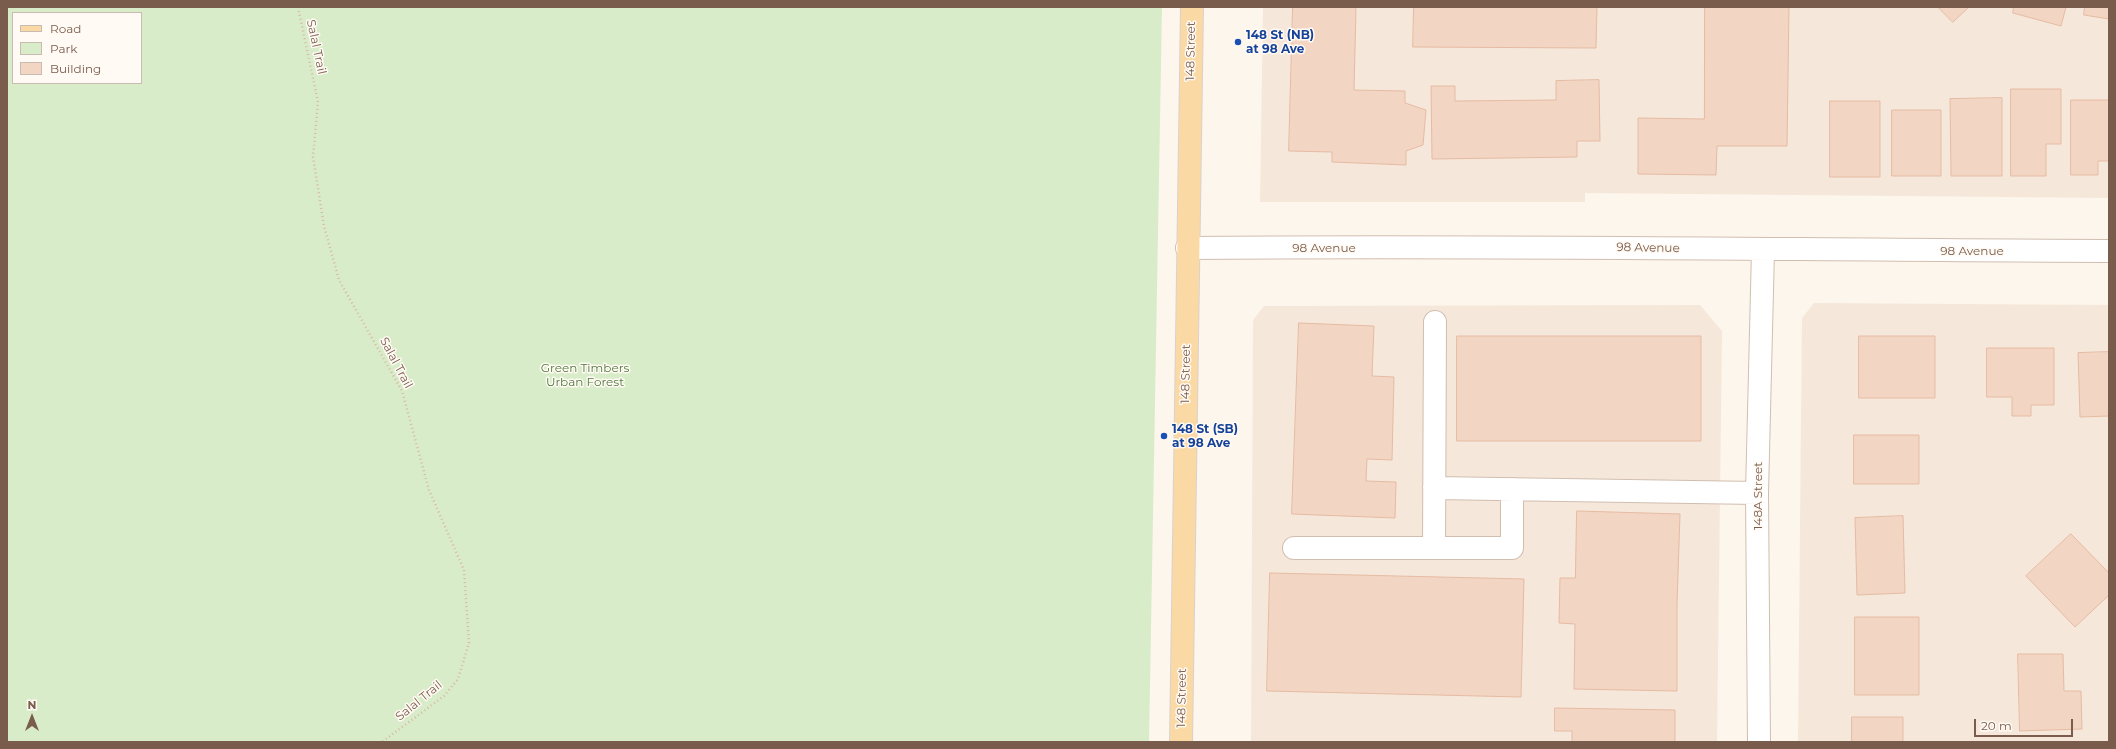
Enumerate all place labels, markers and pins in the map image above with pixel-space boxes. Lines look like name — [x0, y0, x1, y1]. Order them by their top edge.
place label: 148 St (NB) at 98 Ave — [1246, 28, 1314, 56]
marker: 148 St (NB) at 98 Ave — [1233, 37, 1243, 47]
place label: 148 St (SB) at 98 Ave — [1172, 422, 1238, 450]
marker: 148 St (SB) at 98 Ave — [1159, 431, 1169, 441]

